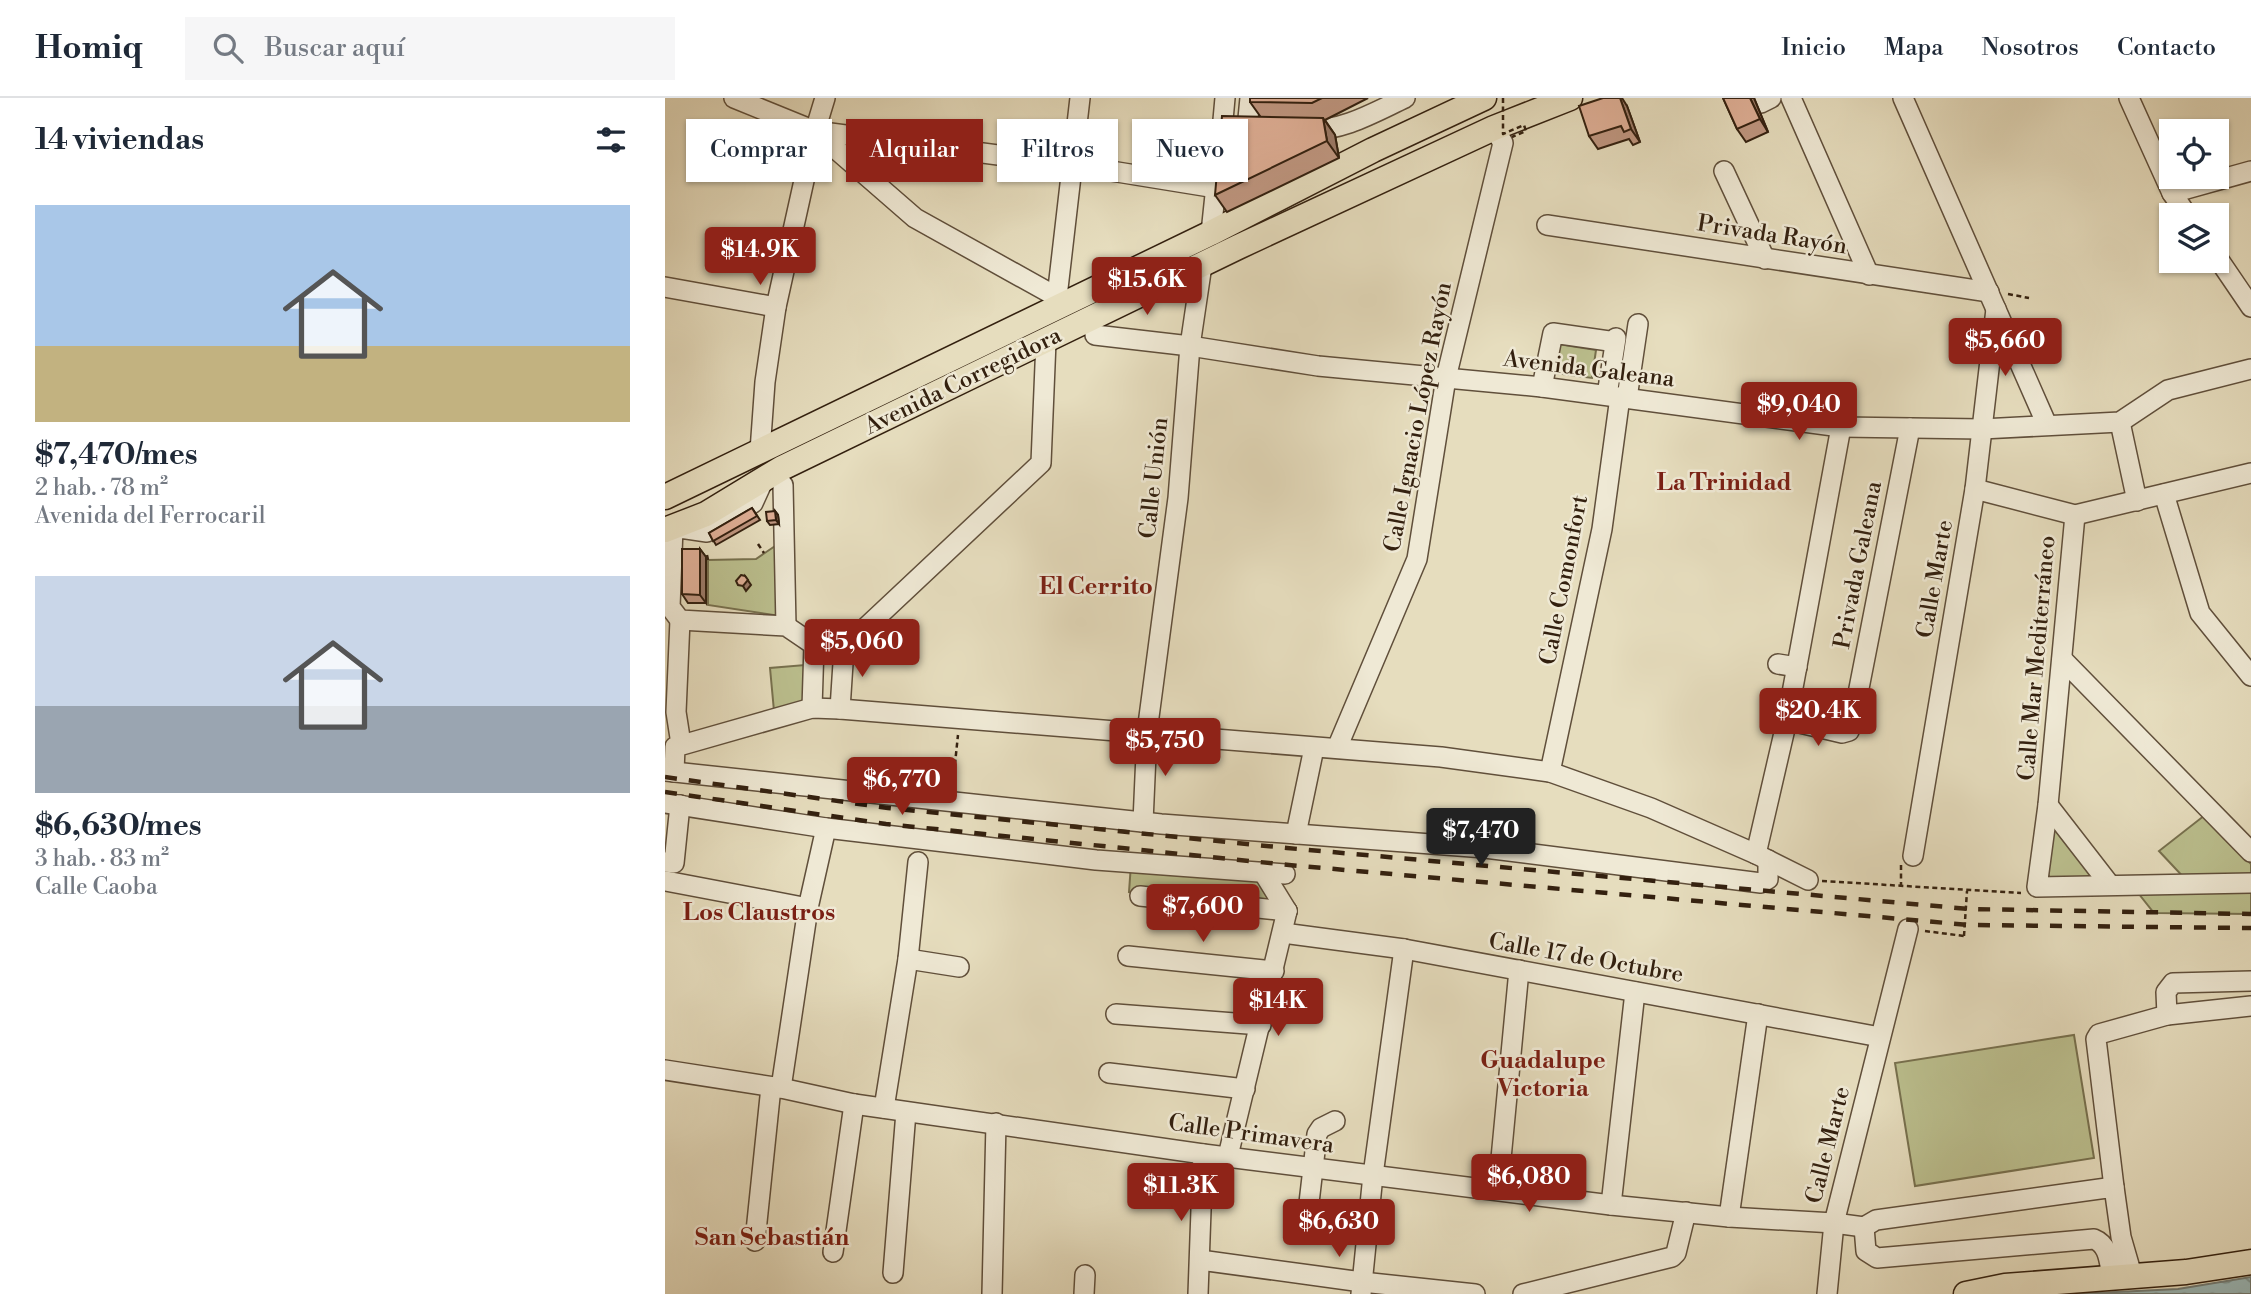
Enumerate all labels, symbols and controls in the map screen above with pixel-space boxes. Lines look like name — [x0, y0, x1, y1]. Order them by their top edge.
search box — [185, 17, 675, 80]
text: Homiq — [35, 28, 143, 69]
icon: search — [209, 29, 247, 67]
text: Buscar aquí — [265, 32, 405, 64]
text: Inicio — [1781, 33, 1846, 63]
text: Mapa — [1884, 33, 1943, 63]
text: Nosotros — [1981, 33, 2079, 63]
text: Contacto — [2117, 33, 2216, 63]
chip: Comprar — [686, 119, 832, 182]
chip: Alquilar — [846, 119, 983, 182]
chip: Filtros — [997, 119, 1118, 182]
chip: Nuevo — [1132, 119, 1248, 182]
map controls — [2159, 119, 2229, 273]
button: locate — [2159, 119, 2229, 189]
text: 14 viviendas — [35, 121, 204, 159]
icon: filters — [592, 121, 630, 159]
button: layers — [2159, 203, 2229, 273]
street label: Privada Rayón — [1695, 209, 1849, 261]
pin: $14.9K — [703, 228, 817, 287]
text: $14.9K — [721, 236, 799, 264]
icon: home — [270, 251, 396, 377]
pin: $15.6K — [1090, 258, 1204, 317]
text: $15.6K — [1108, 266, 1186, 294]
street label: Calle Ignacio López Rayón — [1378, 279, 1458, 554]
pin: $5,660 — [1948, 318, 2062, 378]
street label: Avenida Corregidora — [859, 321, 1066, 441]
text: $5,660 — [1965, 327, 2045, 355]
street label: Avenida Galeana — [1501, 344, 1676, 393]
pin: $9,040 — [1742, 382, 1856, 442]
text: $9,040 — [1757, 391, 1841, 419]
street label: Calle Unión — [1134, 416, 1174, 540]
text: $7,470/mes — [35, 436, 198, 474]
district label: La Trinidad — [1656, 468, 1792, 498]
text: 2 hab. · 78 m² — [35, 474, 168, 502]
street label: Privada Galeana — [1828, 478, 1888, 651]
street label: Calle Comonfort — [1534, 493, 1594, 667]
text: Avenida del Ferrocaril — [35, 502, 266, 530]
street label: Calle Marte — [1911, 518, 1959, 640]
street label: Calle Mar Mediterráneo — [2012, 534, 2062, 782]
district label: El Cerrito — [1039, 572, 1153, 602]
pin: $5,060 — [805, 620, 919, 679]
icon: home — [270, 622, 396, 748]
text: $5,060 — [821, 628, 903, 656]
pin: $20.4K — [1761, 688, 1875, 748]
text: $20.4K — [1775, 697, 1861, 725]
pin: $5,750 — [1108, 718, 1222, 778]
text: $5,750 — [1125, 727, 1205, 755]
pin: $6,770 — [845, 758, 959, 817]
text: $6,770 — [863, 766, 941, 794]
text: $6,630/mes — [35, 807, 202, 845]
pin: $7,470 — [1424, 808, 1538, 868]
text: $7,470 — [1442, 817, 1520, 845]
text: 3 hab. · 83 m² — [35, 845, 169, 873]
text: Calle Caoba — [35, 873, 158, 901]
pin: $7,600 — [1146, 884, 1260, 944]
text: $7,600 — [1162, 893, 1244, 921]
district label: Los Claustros — [683, 898, 835, 928]
street label: Calle 17 de Octubre — [1486, 927, 1686, 989]
pin: $14K — [1237, 978, 1319, 1038]
text: $14K — [1249, 987, 1307, 1015]
district label: Guadalupe Victoria — [1480, 1046, 1606, 1104]
street label: Calle Marte — [1800, 1084, 1856, 1206]
street label: Calle Primavera — [1166, 1109, 1336, 1160]
pin: $6,080 — [1472, 1154, 1586, 1214]
text: $6,080 — [1487, 1163, 1571, 1191]
pin: $11.3K — [1124, 1164, 1238, 1223]
text: $11.3K — [1143, 1172, 1219, 1200]
pin: $6,630 — [1282, 1200, 1396, 1259]
text: $6,630 — [1299, 1208, 1379, 1236]
district label: San Sebastián — [695, 1223, 849, 1253]

